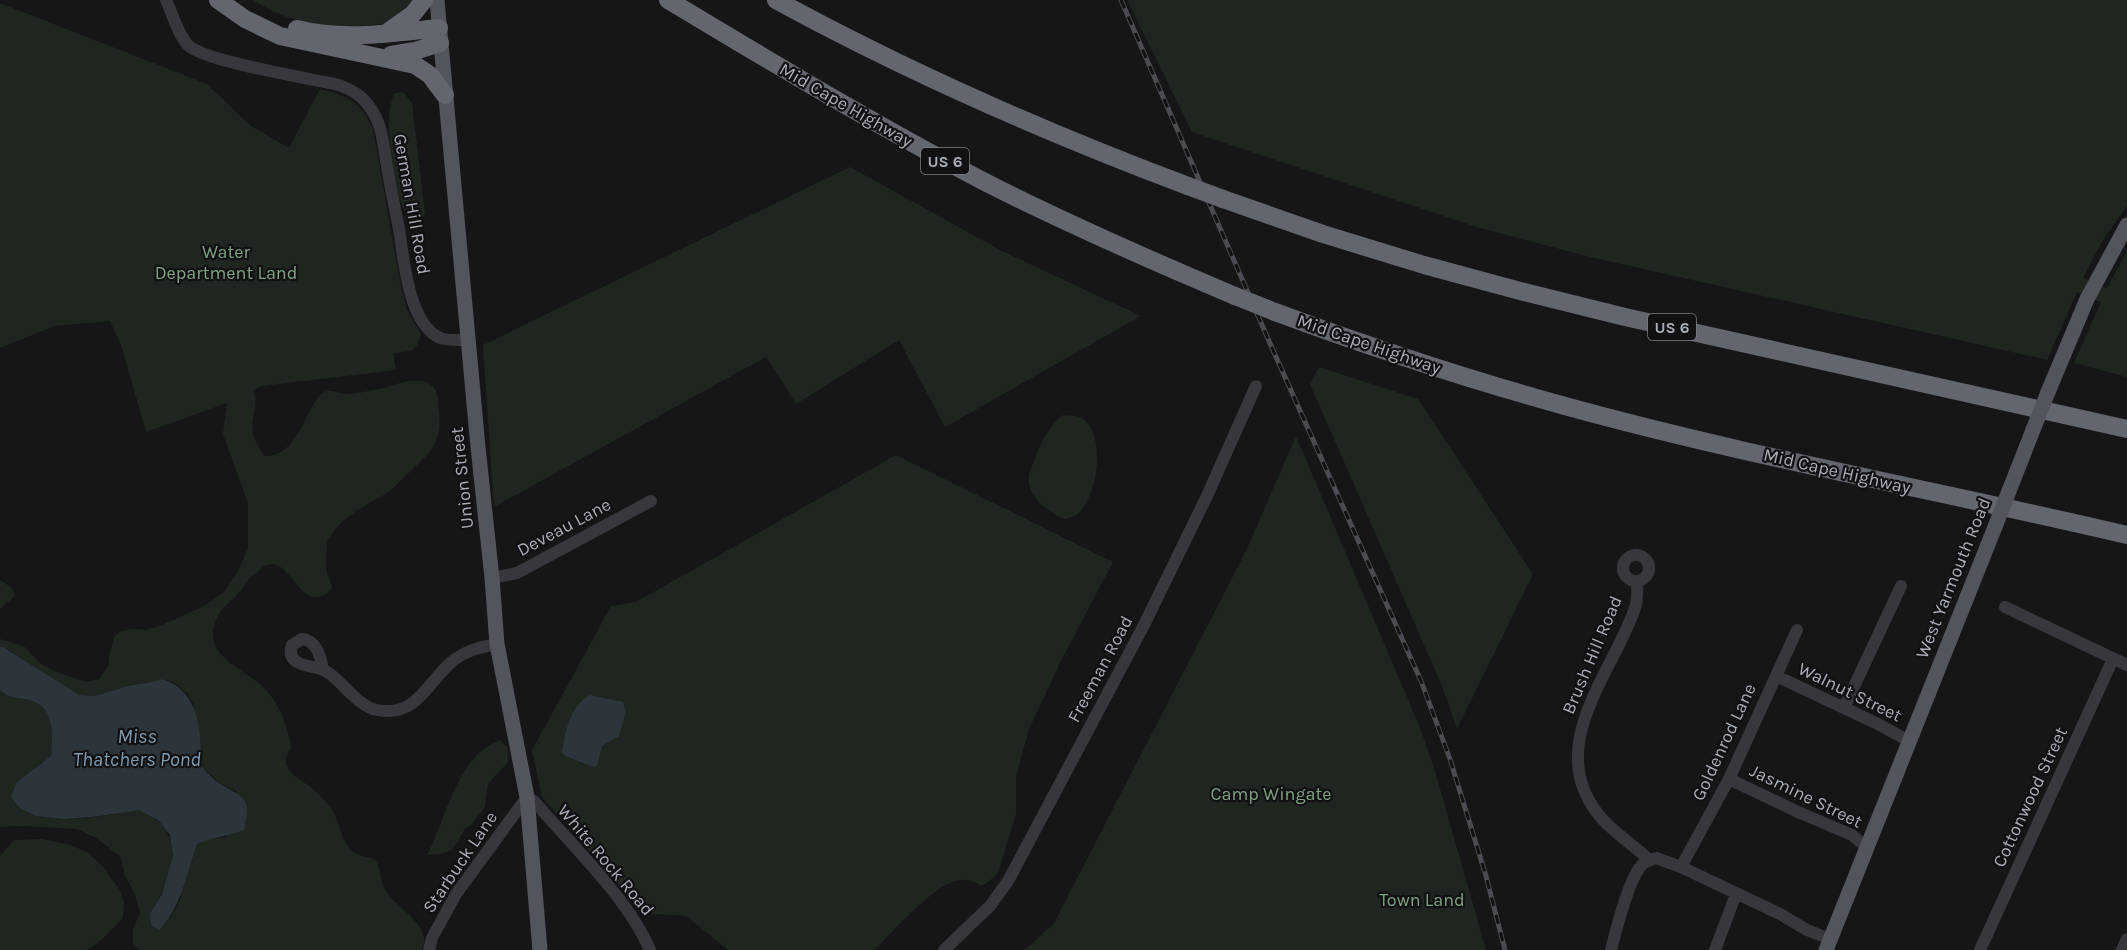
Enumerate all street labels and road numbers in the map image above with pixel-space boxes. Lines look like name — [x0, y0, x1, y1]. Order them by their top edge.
street label: Mid Cape Highway — [775, 58, 917, 152]
street label: German Hill Road — [389, 132, 435, 276]
road number: US 6 — [921, 148, 969, 174]
street label: Mid Cape Highway — [1294, 309, 1444, 379]
road number: US 6 — [1648, 314, 1696, 340]
street label: Union Street — [446, 426, 478, 530]
street label: Mid Cape Highway — [1761, 443, 1913, 499]
street label: Deveau Lane — [513, 493, 615, 561]
street label: West Yarmouth Road — [1911, 494, 1995, 662]
street label: Brush Hill Road — [1557, 593, 1627, 717]
street label: Freeman Road — [1063, 612, 1137, 726]
street label: Walnut Street — [1795, 657, 1906, 727]
street label: Goldenrod Lane — [1687, 680, 1761, 804]
street label: Cottonwood Street — [1988, 723, 2072, 871]
street label: Jasmine Street — [1746, 759, 1866, 833]
street label: White Rock Road — [553, 800, 659, 920]
street label: Starbuck Lane — [418, 807, 502, 917]

